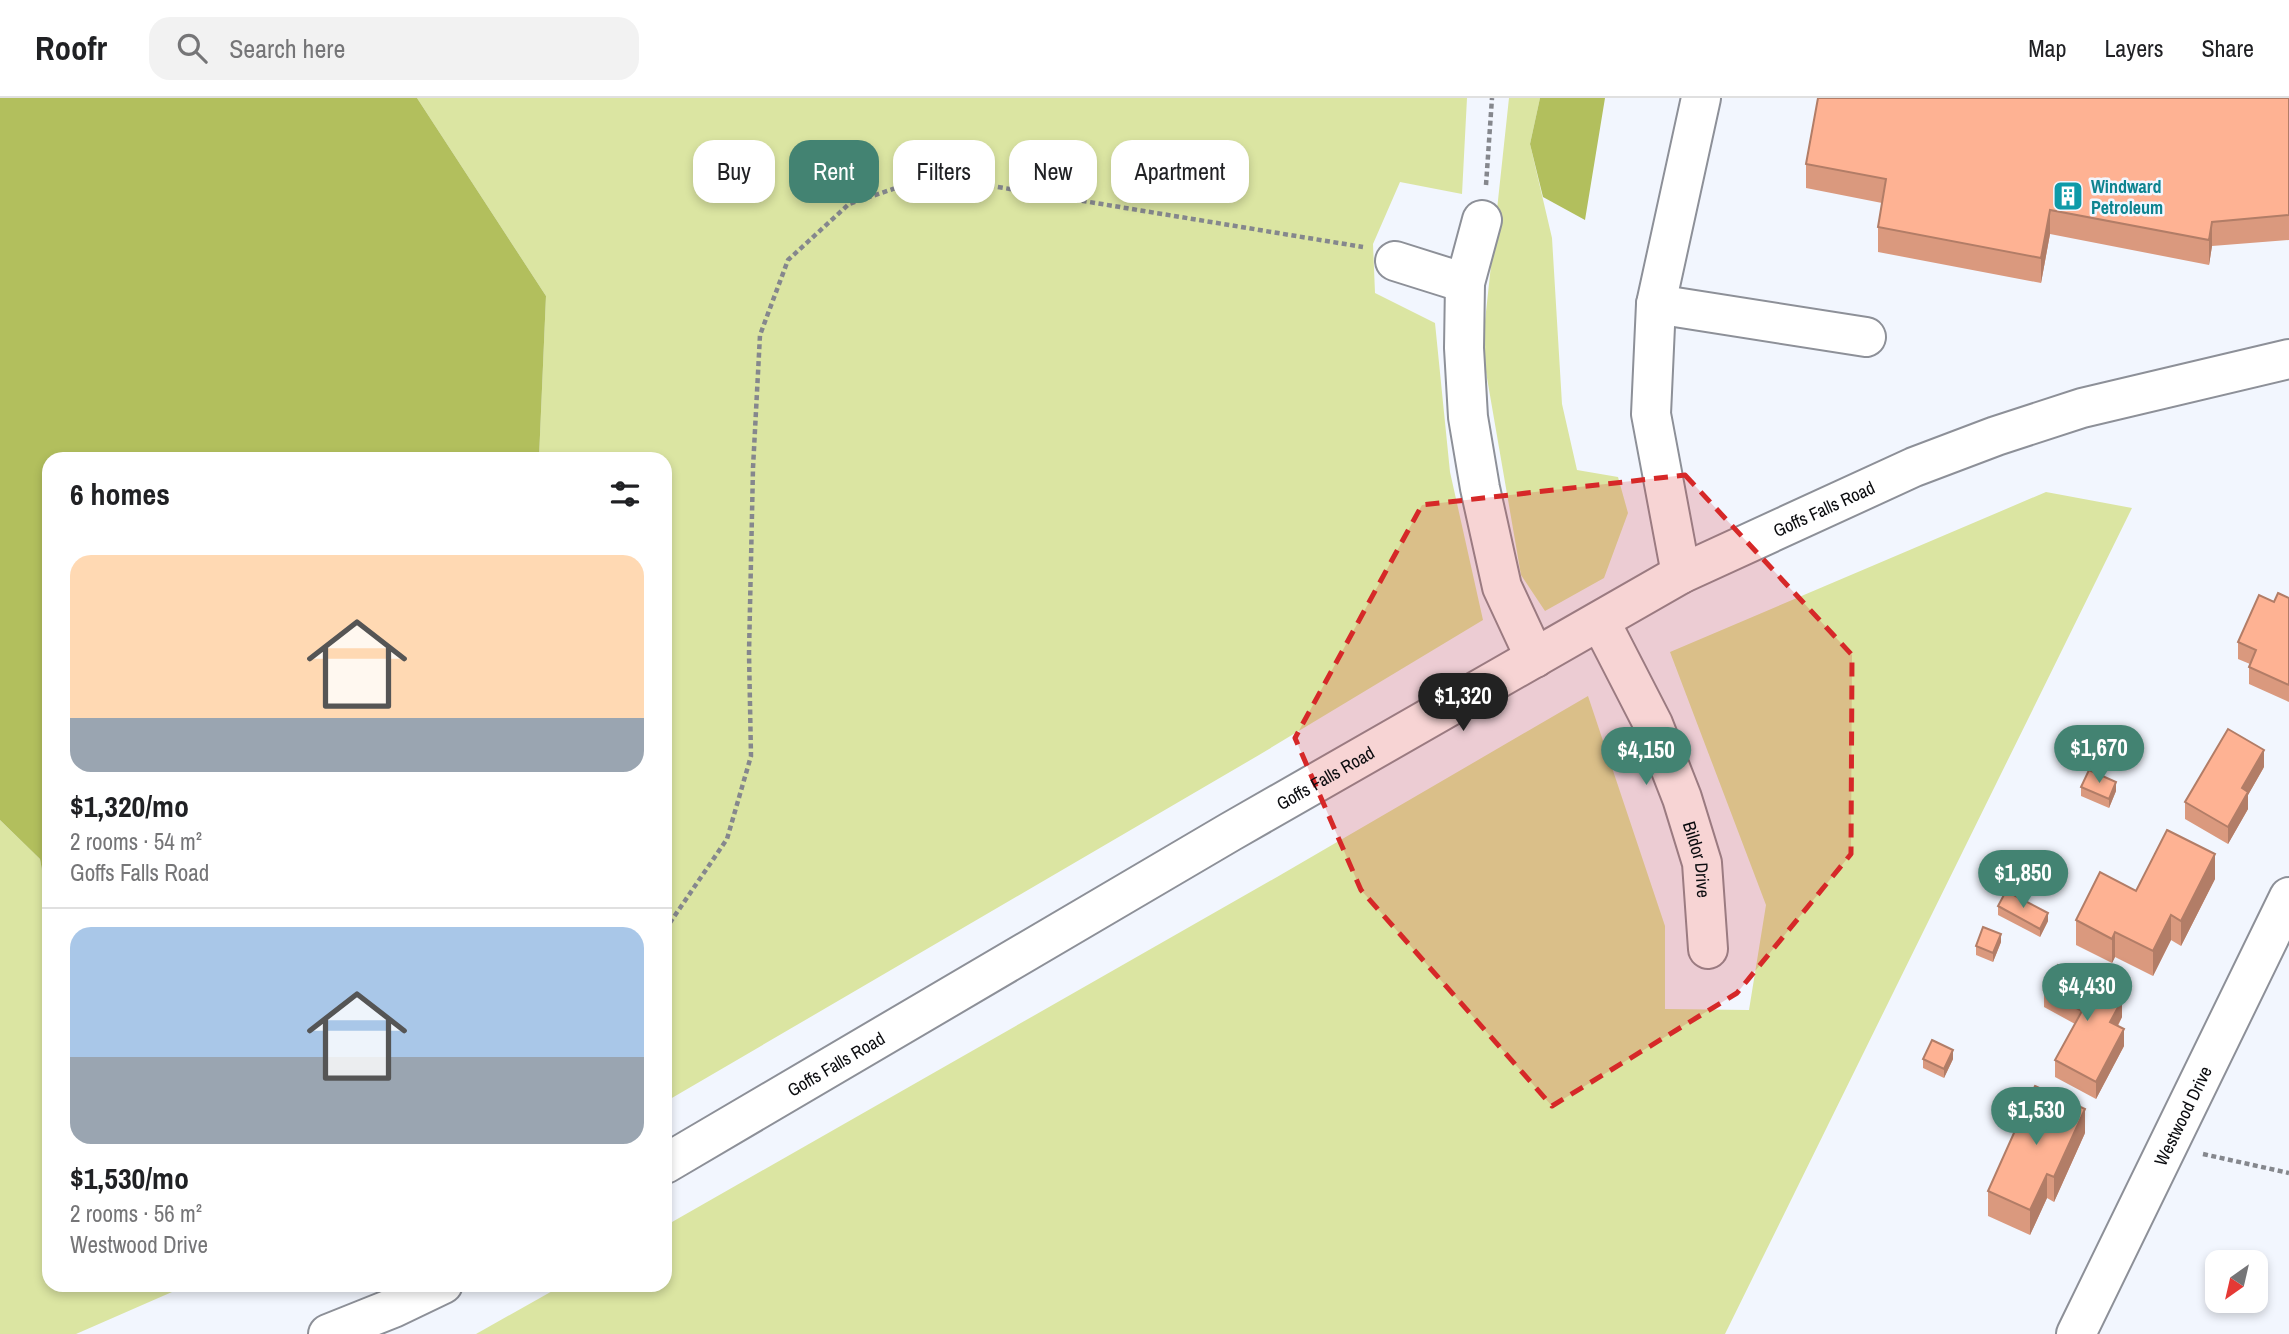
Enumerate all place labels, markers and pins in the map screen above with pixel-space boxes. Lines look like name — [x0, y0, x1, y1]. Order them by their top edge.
place label: Windward Petroleum — [2091, 174, 2163, 220]
building icon: Windward Petroleum — [2051, 179, 2085, 213]
pin: $1,320 — [1406, 674, 1520, 733]
pin: $1,670 — [2042, 726, 2156, 785]
pin: $4,150 — [1589, 728, 1703, 787]
pin: $1,850 — [1966, 850, 2080, 910]
pin: $4,430 — [2030, 964, 2144, 1023]
pin: $1,530 — [1979, 1088, 2093, 1147]

